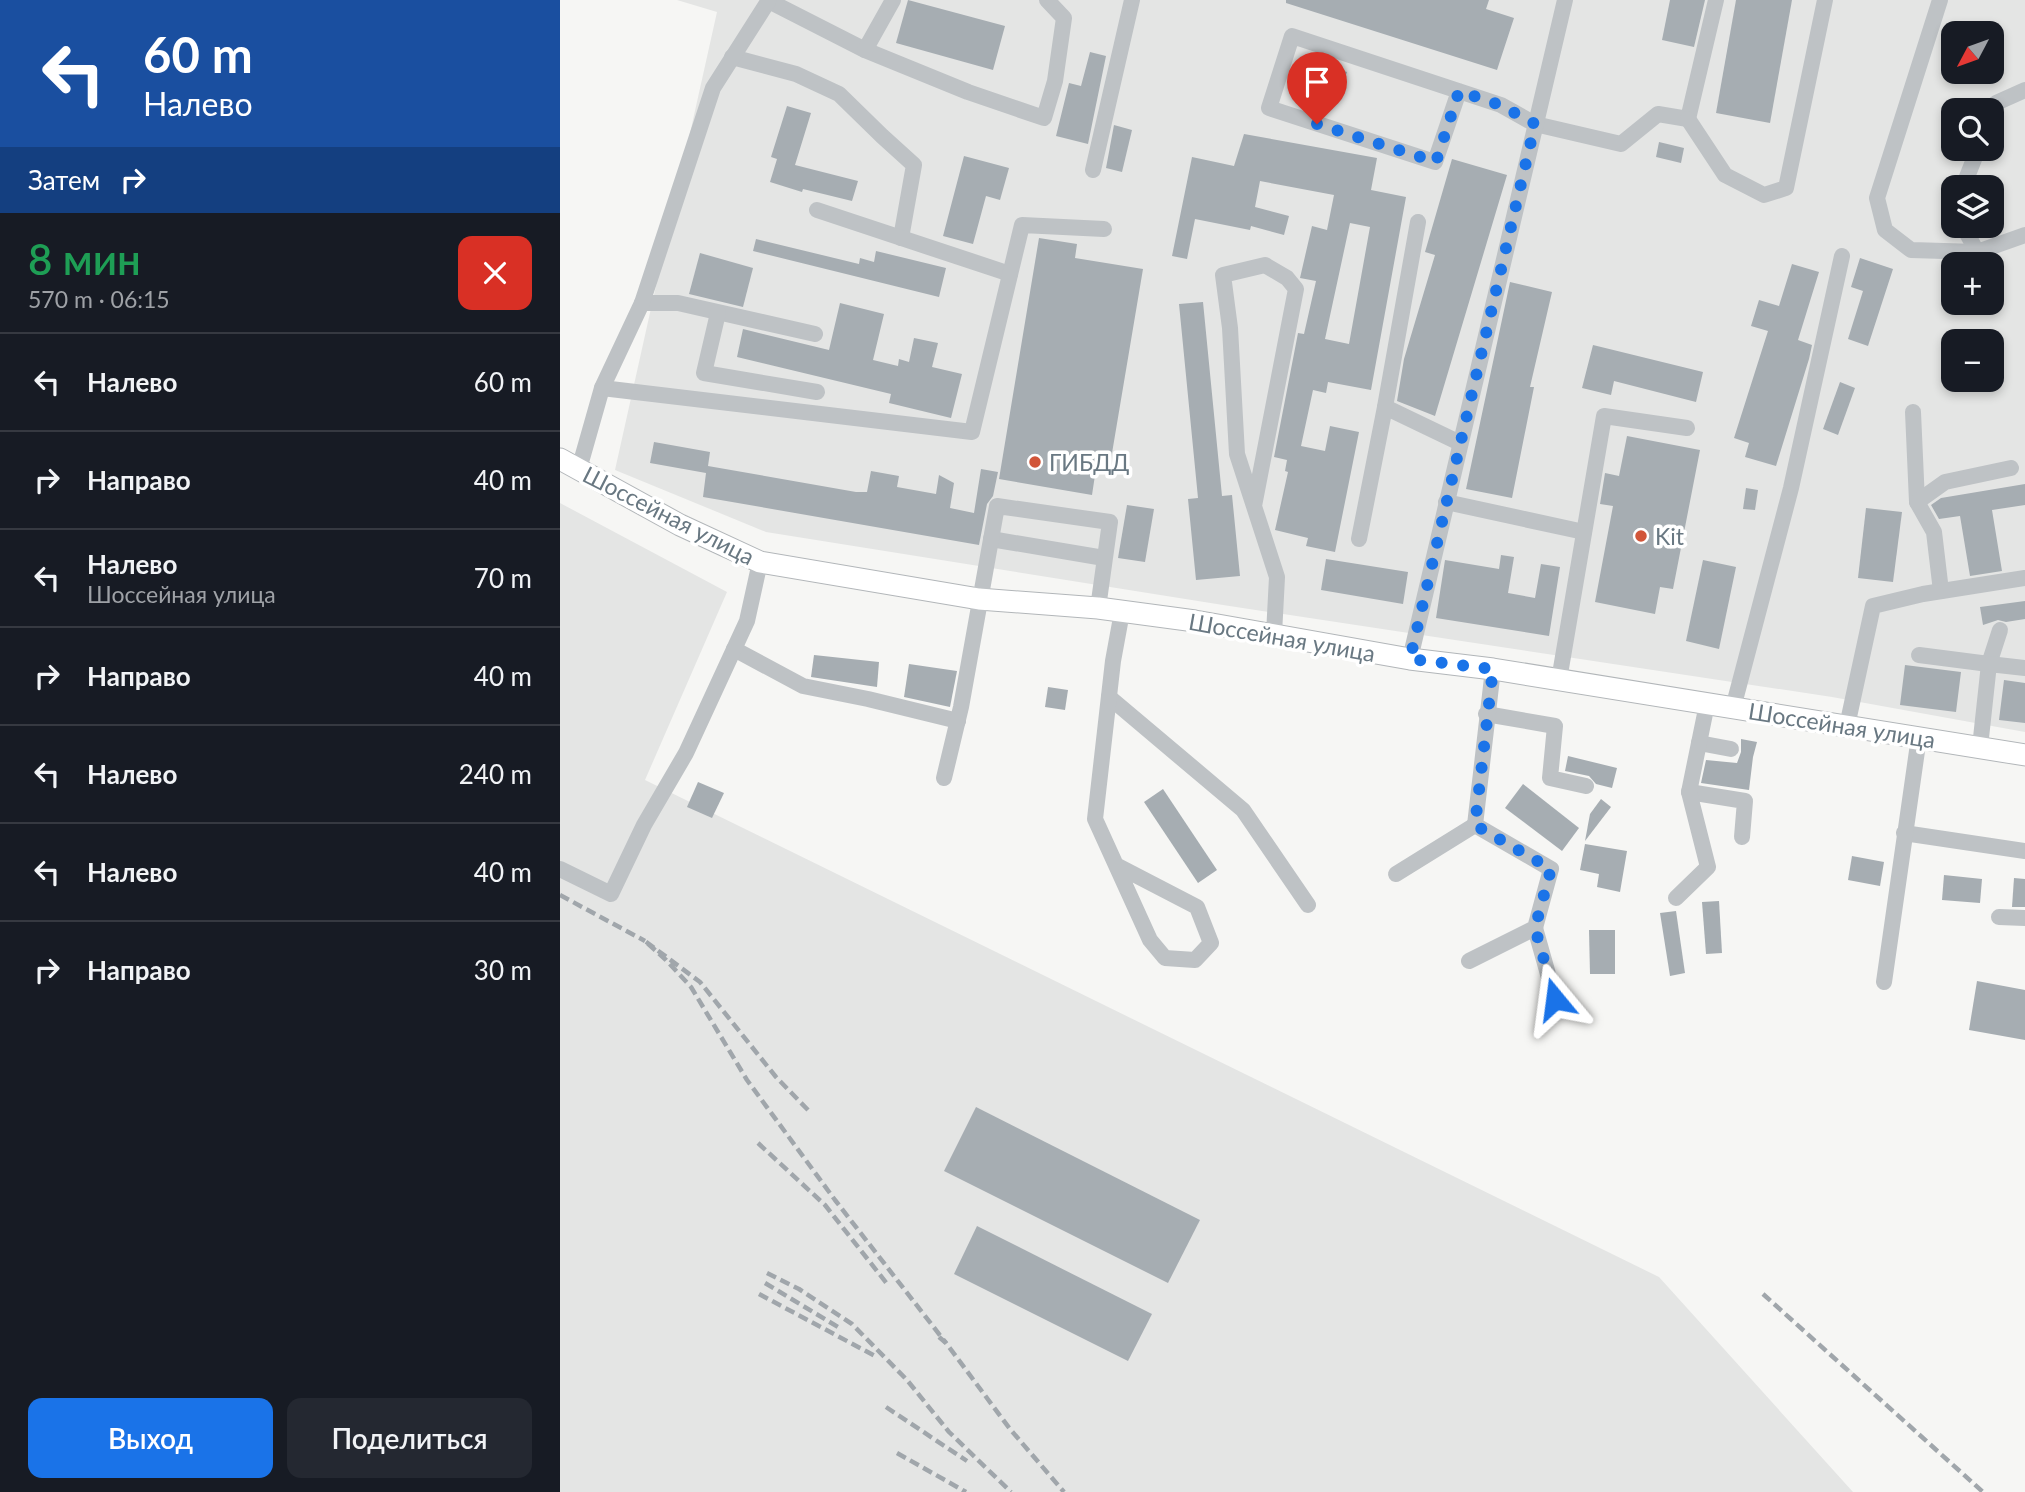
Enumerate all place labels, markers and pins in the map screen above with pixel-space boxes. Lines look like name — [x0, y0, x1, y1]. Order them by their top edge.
pin — [1287, 52, 1347, 124]
place label: ГИБДД — [1049, 448, 1129, 476]
marker: ГИБДД — [1027, 454, 1043, 470]
place label: Kit — [1655, 522, 1685, 550]
marker: Kit — [1633, 528, 1649, 544]

